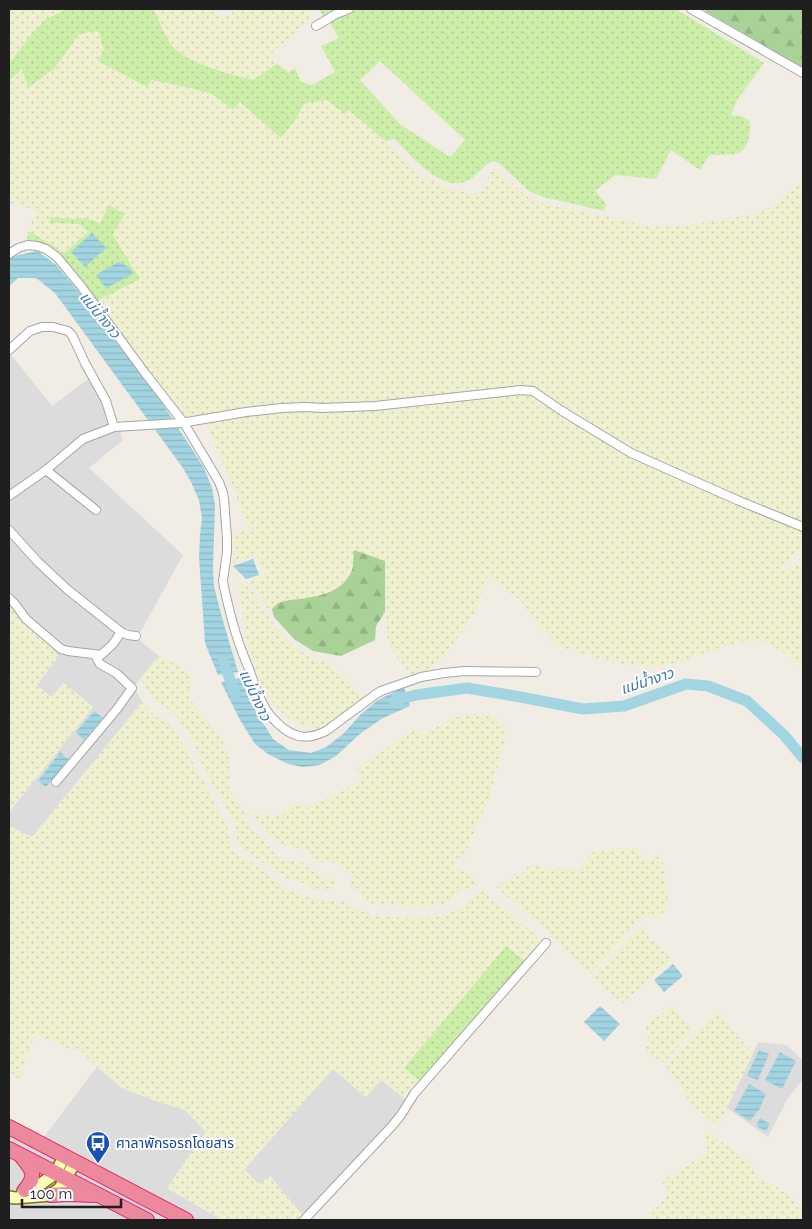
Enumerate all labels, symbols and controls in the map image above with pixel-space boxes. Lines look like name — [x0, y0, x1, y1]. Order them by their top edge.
water label: แม่น้ำงาว — [76, 287, 126, 342]
water label: แม่น้ำงาว — [618, 662, 676, 698]
water label: แม่น้ำงาว — [235, 666, 277, 724]
bus stop icon: ศาลาพักรอรถโดยสาร — [85, 1130, 111, 1164]
place label: ศาลาพักรอรถโดยสาร — [116, 1135, 234, 1151]
scale bar — [22, 1176, 121, 1208]
text: 100 m — [30, 1185, 72, 1203]

